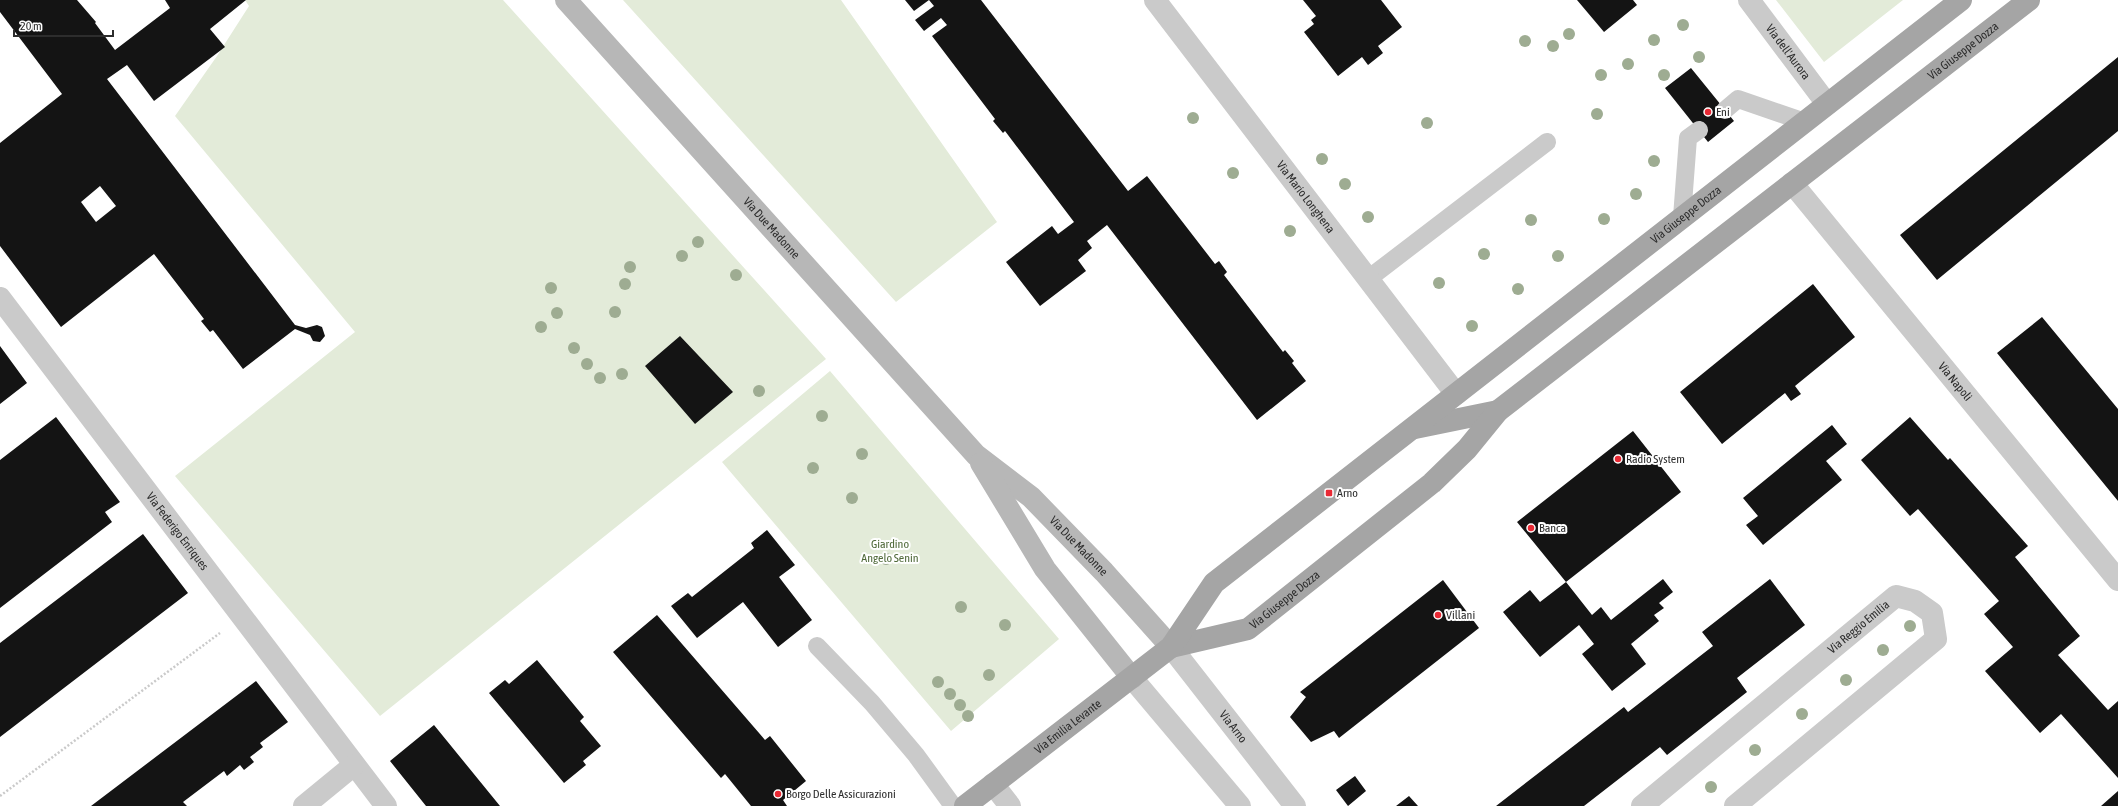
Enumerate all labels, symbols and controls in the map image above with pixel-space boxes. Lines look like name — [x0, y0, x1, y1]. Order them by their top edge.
scale bar — [14, 12, 113, 38]
text: 20 m — [20, 19, 42, 33]
street label: Via Giuseppe Dozza — [1925, 19, 2001, 83]
street label: Via dell'Aurora — [1763, 22, 1813, 82]
place label: Eni — [1716, 105, 1730, 119]
marker: Eni — [1703, 107, 1713, 117]
street label: Via Mario Longhena — [1274, 158, 1338, 236]
street label: Via Giuseppe Dozza — [1648, 183, 1724, 247]
street label: Via Due Madonne — [740, 195, 803, 262]
street label: Via Napoli — [1935, 359, 1975, 404]
place label: Radio System — [1626, 452, 1685, 466]
marker: Radio System — [1613, 454, 1623, 464]
place label: Arno — [1337, 486, 1358, 500]
marker: Arno — [1324, 488, 1334, 498]
street label: Via Federigo Enriques — [143, 490, 211, 573]
street label: Via Due Madonne — [1047, 513, 1111, 579]
place label: Banca — [1539, 521, 1566, 535]
marker: Banca — [1526, 523, 1536, 533]
park label: Giardino Angelo Senin — [861, 537, 919, 565]
street label: Via Giuseppe Dozza — [1247, 568, 1323, 632]
street label: Via Reggio Emilia — [1825, 597, 1892, 656]
place label: Villani — [1446, 608, 1475, 622]
marker: Villani — [1433, 610, 1443, 620]
street label: Via Emilia Levante — [1032, 696, 1104, 757]
street label: Via Arno — [1216, 708, 1250, 746]
place label: Borgo Delle Assicurazioni — [786, 787, 896, 801]
marker: Borgo Delle Assicurazioni — [773, 789, 783, 799]

